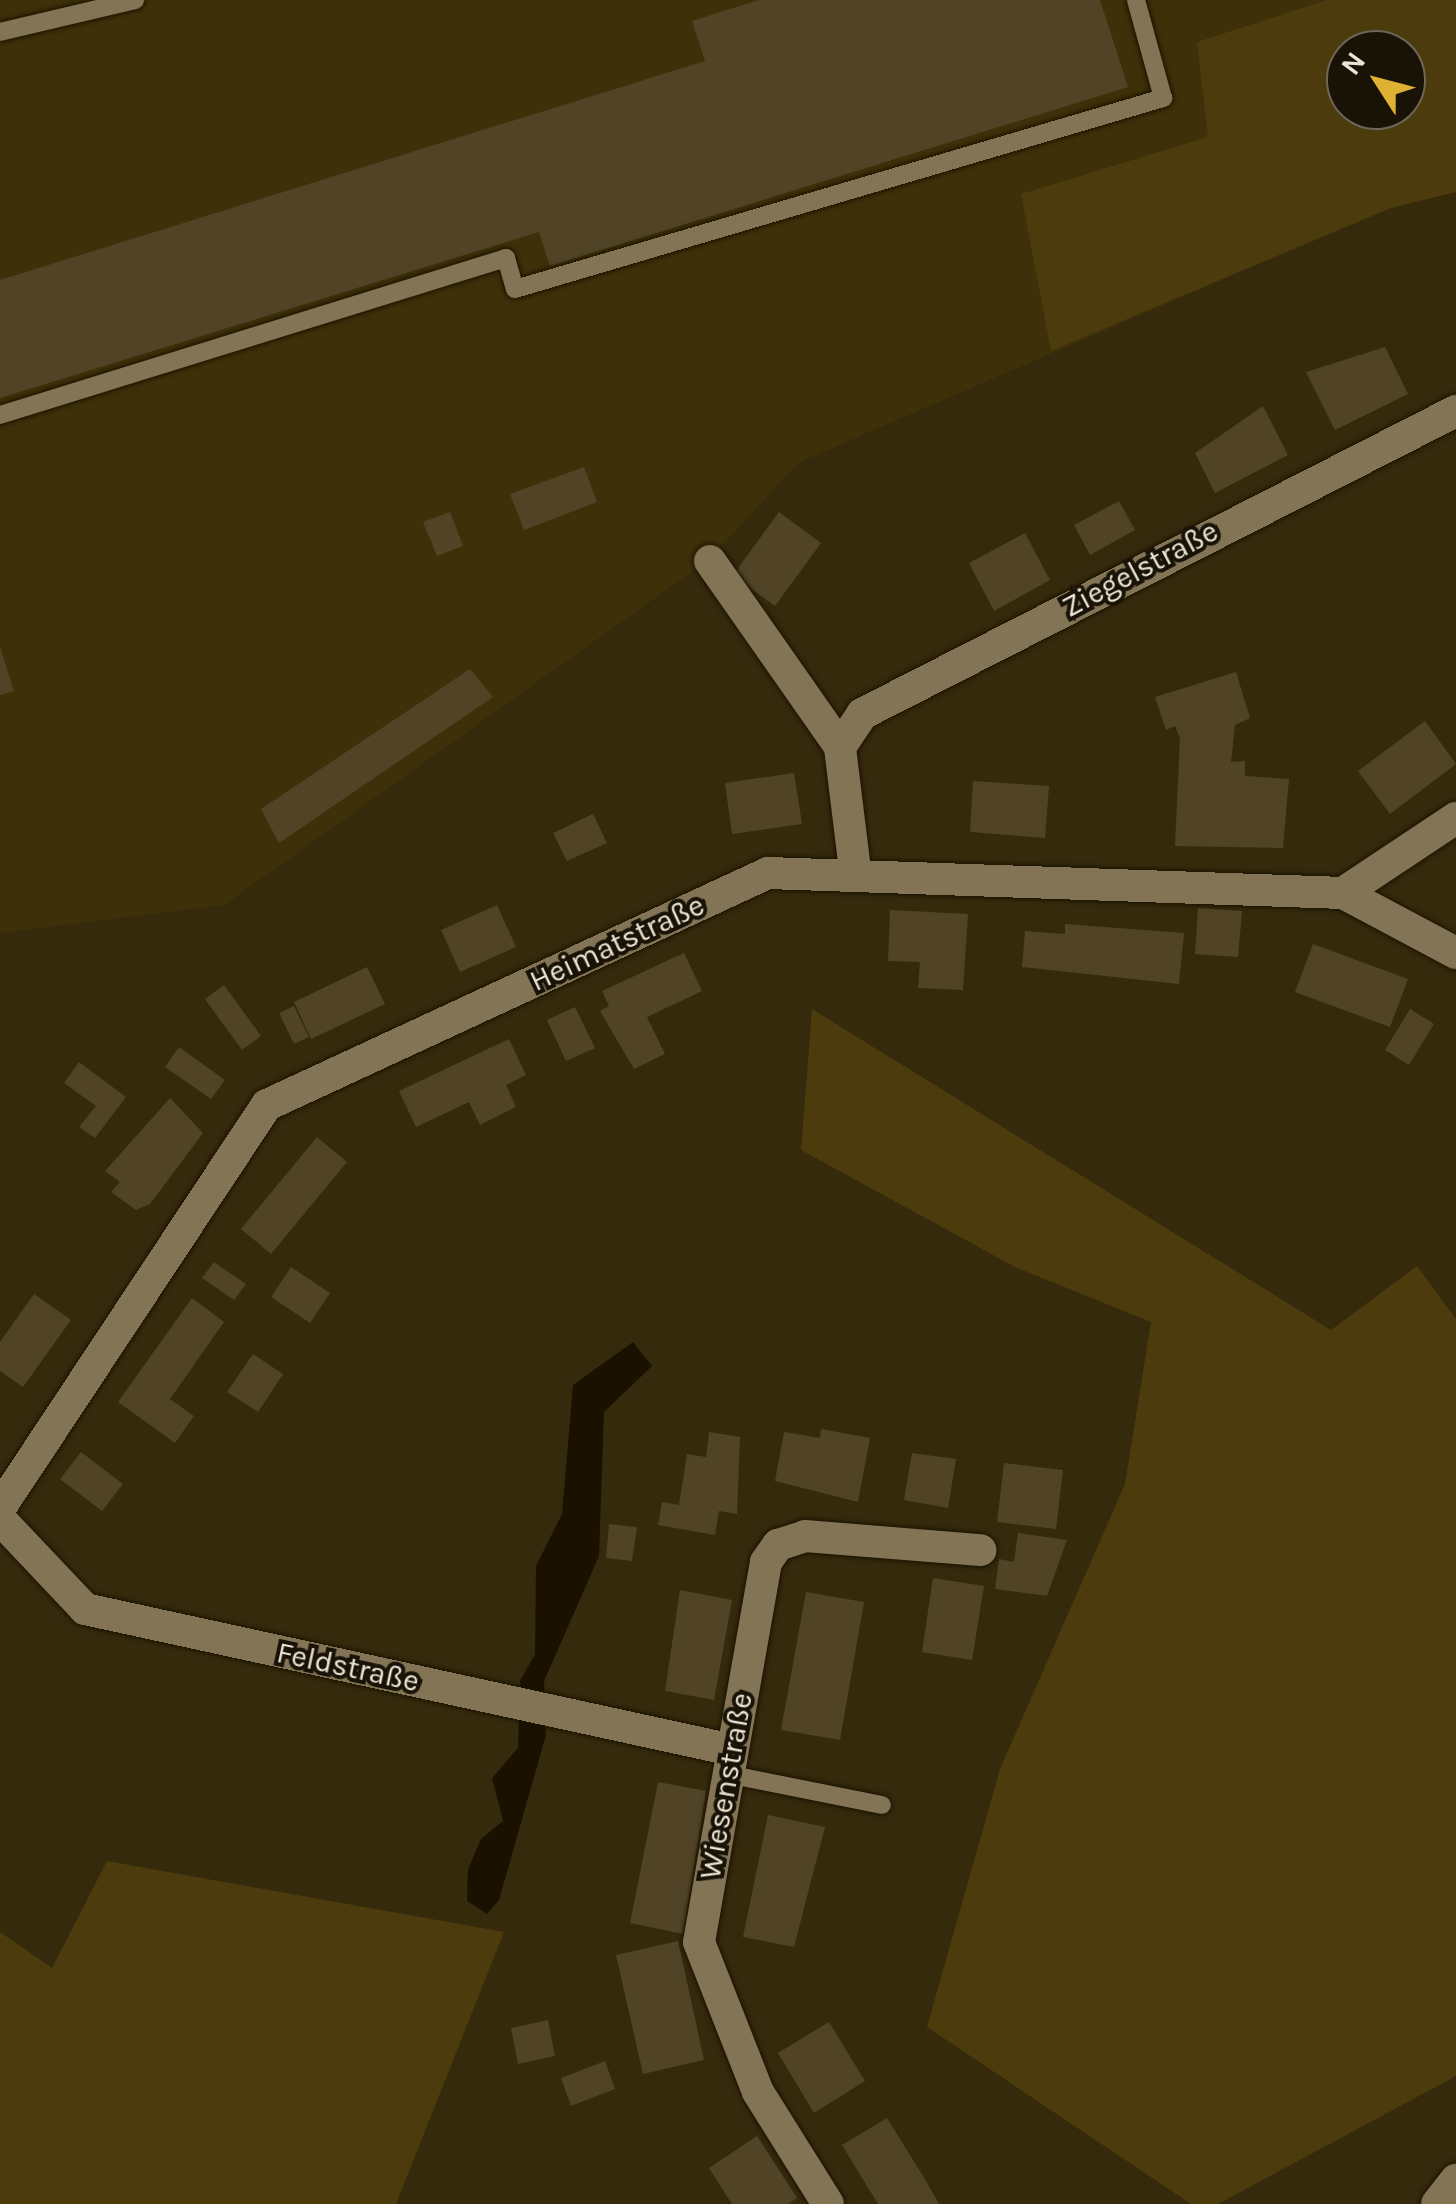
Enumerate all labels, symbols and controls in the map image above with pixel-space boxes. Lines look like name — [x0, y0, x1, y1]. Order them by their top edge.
north arrow — [1326, 30, 1426, 130]
text: N — [1334, 45, 1372, 81]
street label: Ziegelstraße — [1056, 513, 1224, 625]
street label: Heimatstraße — [524, 887, 710, 999]
street label: Feldstraße — [274, 1634, 422, 1700]
street label: Wiesenstraße — [692, 1690, 760, 1882]

